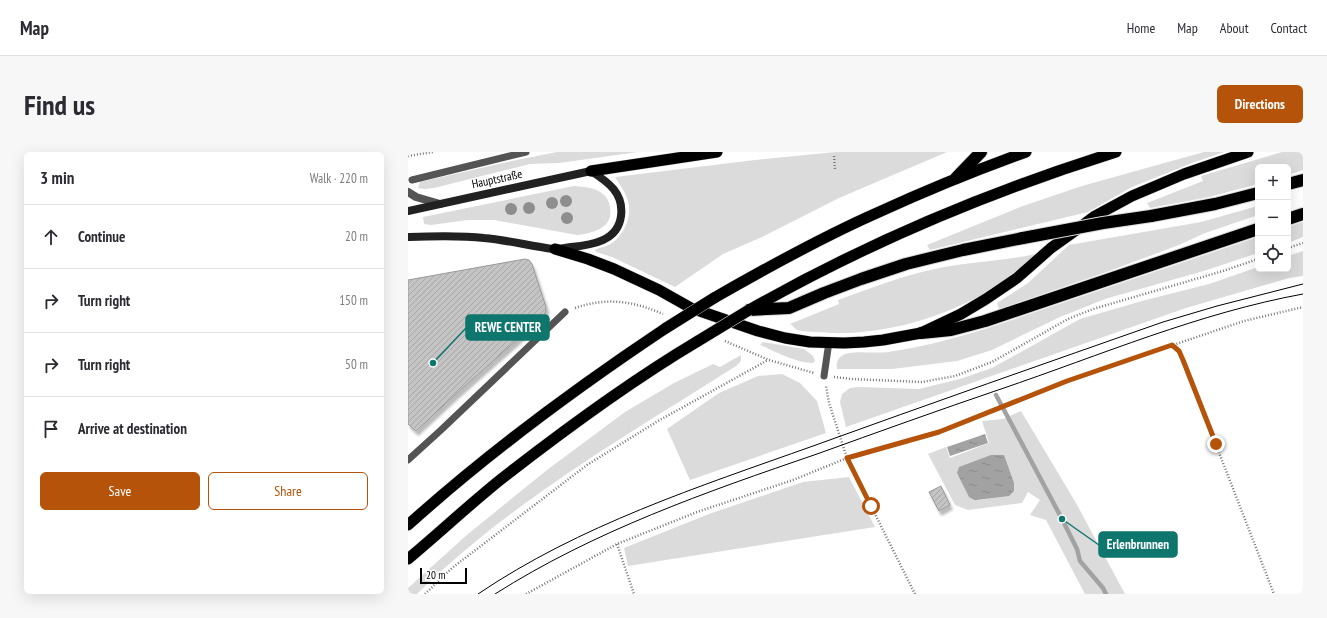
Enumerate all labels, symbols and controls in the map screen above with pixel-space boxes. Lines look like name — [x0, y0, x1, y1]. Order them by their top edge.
text: Map — [20, 16, 49, 40]
text: Home — [1127, 19, 1155, 37]
text: Map — [1177, 19, 1198, 37]
text: About — [1220, 19, 1249, 37]
text: Contact — [1271, 19, 1307, 37]
button: Directions — [1217, 85, 1303, 123]
text: Find us — [24, 86, 95, 123]
map controls — [1255, 164, 1291, 272]
button: + — [1255, 164, 1291, 200]
street label: Hauptstraße — [470, 166, 524, 191]
text: 3 min — [40, 167, 74, 189]
text: Walk · 220 m — [310, 170, 368, 187]
button: − — [1255, 200, 1291, 236]
icon: ahead — [40, 226, 62, 248]
text: Continue — [78, 227, 125, 246]
text: 20 m — [345, 228, 368, 245]
button: locate — [1255, 236, 1291, 272]
icon: right — [40, 290, 62, 312]
text: Turn right — [78, 291, 130, 310]
text: 150 m — [339, 292, 368, 309]
callout: REWE CENTER — [466, 315, 549, 340]
text: REWE CENTER — [475, 319, 542, 336]
icon: right — [40, 354, 62, 376]
text: Turn right — [78, 355, 130, 374]
text: 50 m — [345, 356, 368, 373]
icon: arrive — [40, 418, 62, 440]
text: Arrive at destination — [78, 419, 187, 438]
route end — [1207, 435, 1225, 453]
button: Save — [40, 472, 200, 510]
button: Share — [208, 472, 368, 510]
route start — [862, 497, 880, 515]
callout: Erlenbrunnen — [1099, 532, 1177, 557]
text: Erlenbrunnen — [1107, 536, 1169, 553]
scale bar — [420, 566, 467, 585]
text: 20 m — [426, 568, 445, 582]

